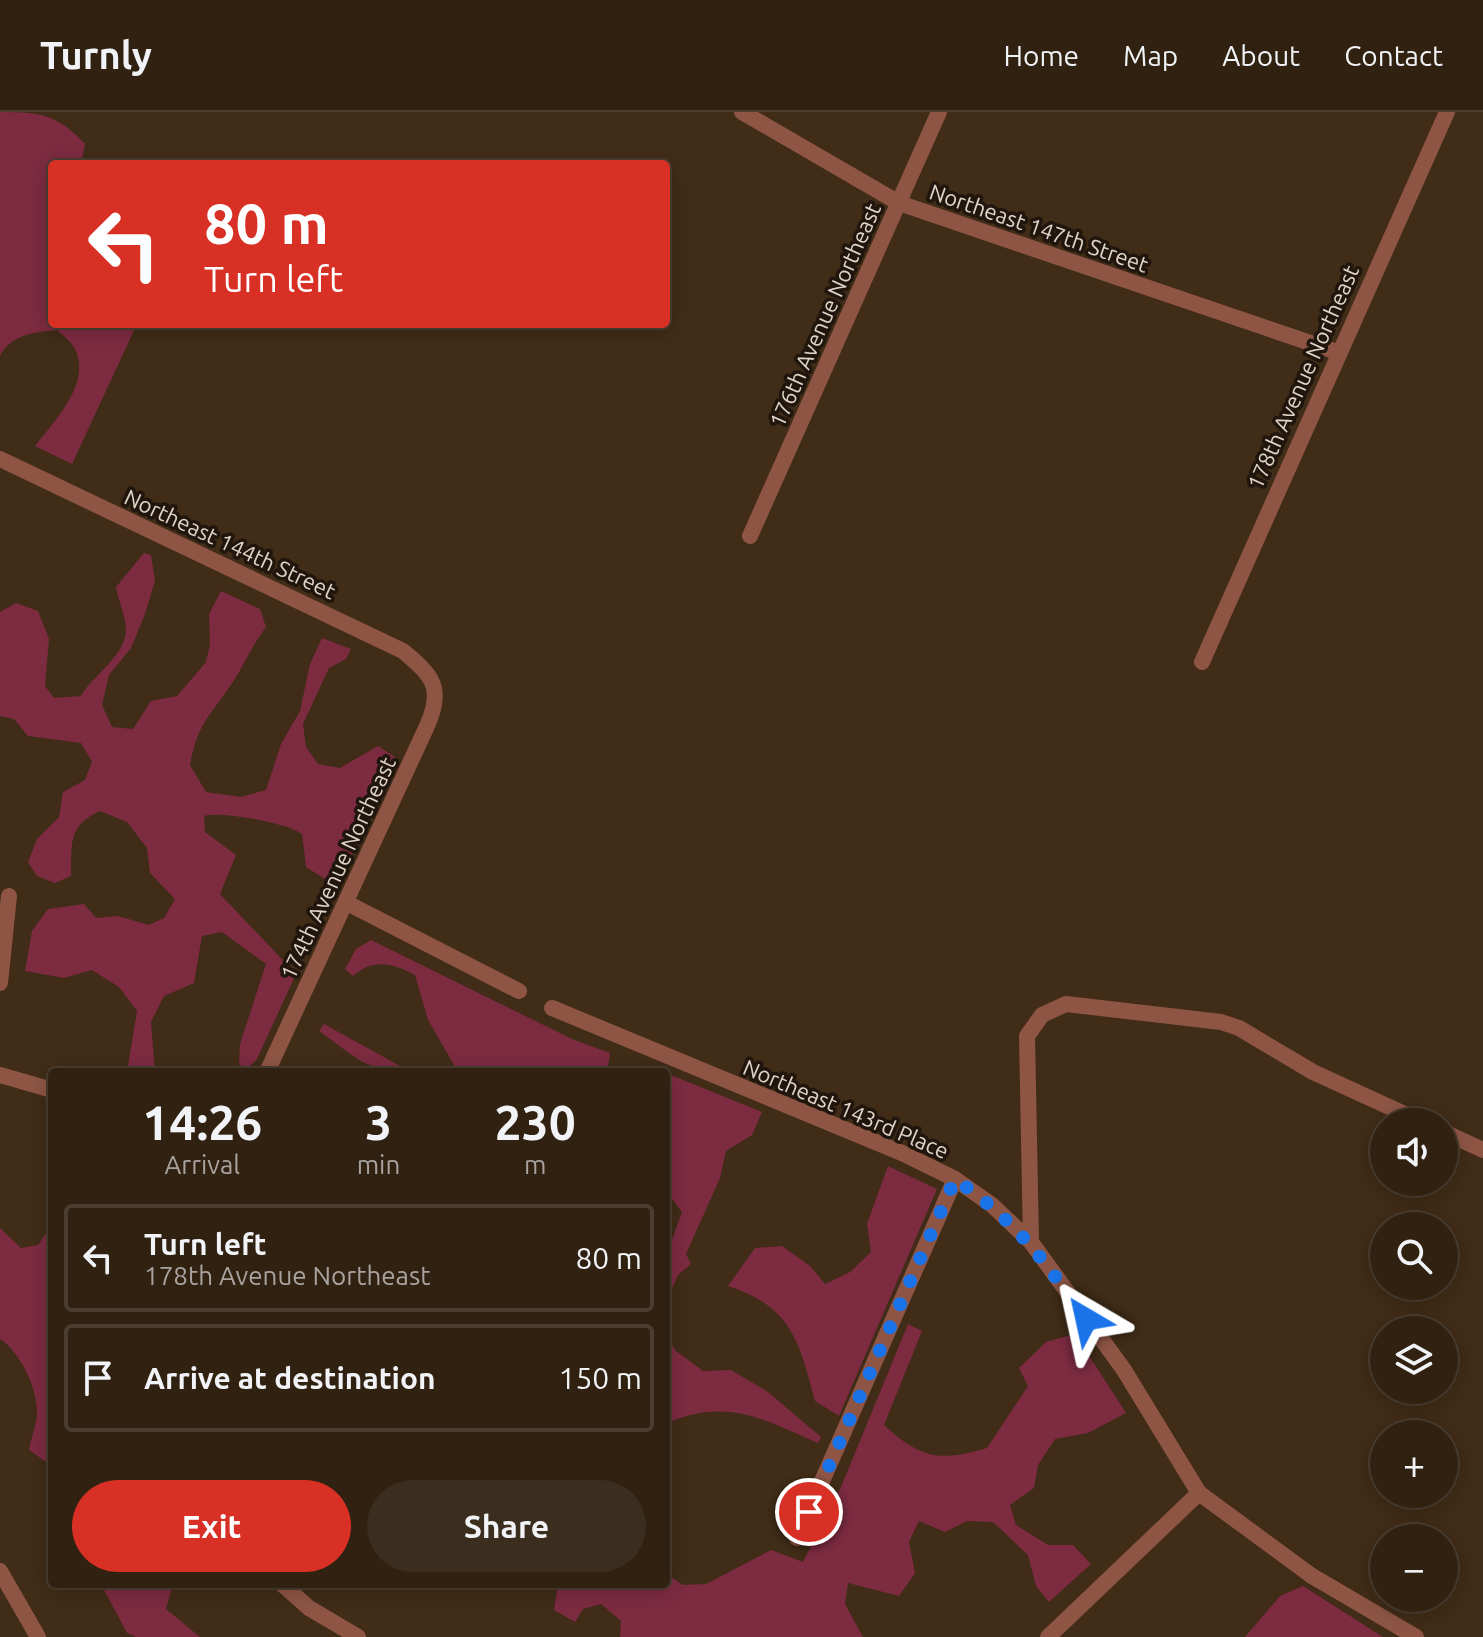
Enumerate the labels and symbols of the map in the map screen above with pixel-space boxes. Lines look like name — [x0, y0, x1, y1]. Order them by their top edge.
street label: Northeast 147th Street — [926, 178, 1152, 277]
street label: 176th Avenue Northeast — [764, 199, 885, 431]
street label: 178th Avenue Northeast — [1242, 261, 1363, 493]
street label: Northeast 144th Street — [121, 484, 340, 604]
street label: 174th Avenue Northeast — [275, 752, 400, 983]
street label: Northeast 143rd Place — [740, 1054, 953, 1163]
position arrow — [1044, 1277, 1128, 1361]
pin — [775, 1478, 843, 1546]

